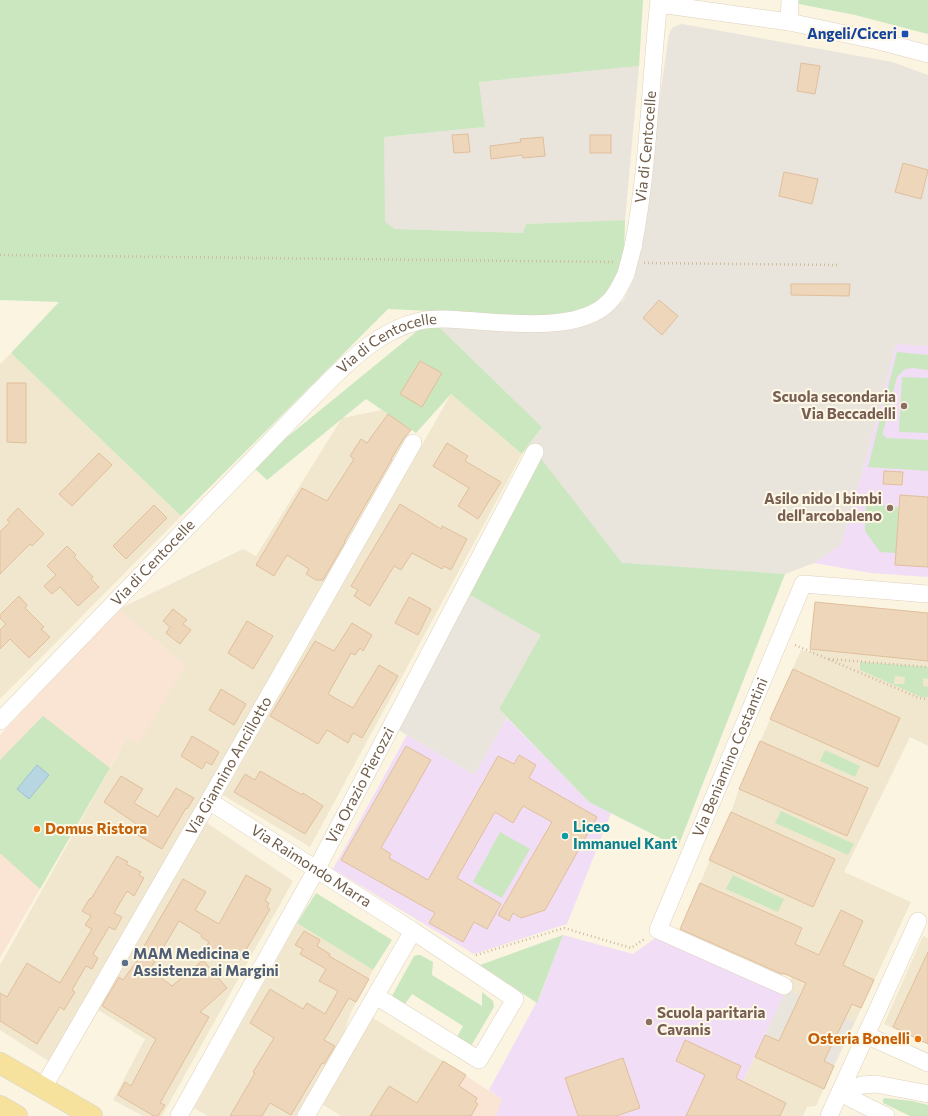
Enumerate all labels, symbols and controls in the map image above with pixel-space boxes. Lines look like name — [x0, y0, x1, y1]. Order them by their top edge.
place label: Angeli/Ciceri — [807, 24, 897, 42]
marker: Angeli/Ciceri — [900, 29, 910, 39]
street label: Via di Centocelle — [630, 90, 659, 204]
street label: Via di Centocelle — [332, 309, 437, 377]
place label: Scuola secondaria Via Beccadelli — [773, 387, 896, 422]
marker: Scuola secondaria Via Beccadelli — [899, 401, 909, 411]
place label: Asilo nido I bimbi dell'arcobaleno — [764, 489, 882, 524]
marker: Asilo nido I bimbi dell'arcobaleno — [885, 503, 895, 513]
street label: Via di Centocelle — [106, 515, 198, 609]
street label: Via Beniamino Costantini — [688, 675, 771, 839]
street label: Via Giannino Ancillotto — [181, 693, 275, 838]
street label: Via Orazio Pierozzi — [322, 724, 397, 846]
place label: Liceo Immanuel Kant — [573, 817, 677, 852]
place label: Domus Ristora — [45, 819, 147, 837]
street label: Via Raimondo Marra — [248, 820, 375, 910]
marker: Domus Ristora — [32, 824, 42, 834]
marker: Liceo Immanuel Kant — [560, 831, 570, 841]
place label: MAM Medicina e Assistenza ai Margini — [133, 944, 279, 979]
marker: MAM Medicina e Assistenza ai Margini — [120, 958, 130, 968]
place label: Scuola paritaria Cavanis — [657, 1003, 765, 1038]
marker: Scuola paritaria Cavanis — [644, 1017, 654, 1027]
place label: Osteria Bonelli — [808, 1029, 910, 1047]
marker: Osteria Bonelli — [913, 1034, 923, 1044]

